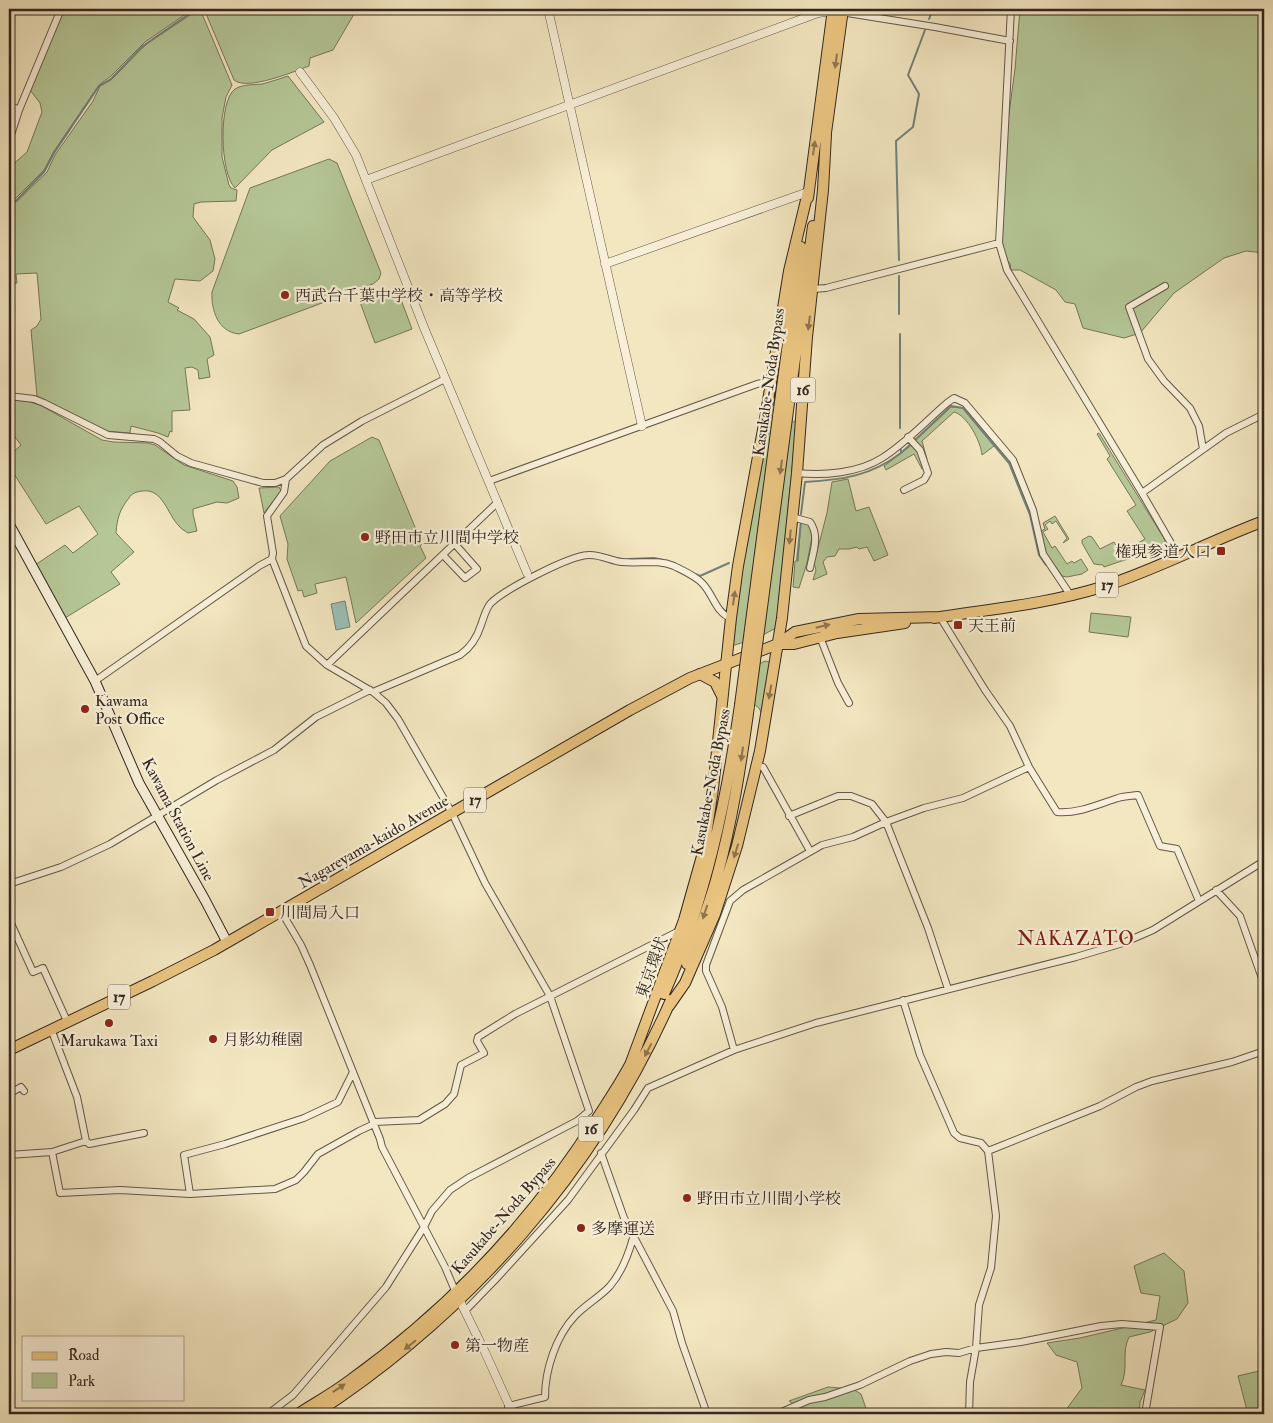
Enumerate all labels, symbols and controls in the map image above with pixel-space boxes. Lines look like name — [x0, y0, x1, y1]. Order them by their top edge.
one-way arrow — [831, 53, 839, 69]
one-way arrow — [811, 140, 819, 156]
place label: 西武台千葉中学校・高等学校 — [295, 286, 503, 306]
marker: 西武台千葉中学校・高等学校 — [279, 289, 291, 301]
street label: Kasukabe-Noda Bypass — [749, 307, 790, 458]
one-way arrow — [805, 315, 813, 331]
road number: 16 — [790, 378, 816, 402]
one-way arrow — [777, 459, 785, 475]
place label: 野田市立川間中学校 — [375, 528, 519, 548]
one-way arrow — [786, 530, 794, 546]
marker: 野田市立川間中学校 — [359, 531, 371, 543]
place label: 権現参道入口 — [1115, 542, 1211, 562]
marker: 権現参道入口 — [1215, 545, 1227, 557]
road number: 17 — [1096, 572, 1118, 598]
one-way arrow — [730, 589, 738, 605]
place label: 天王前 — [968, 616, 1016, 636]
marker: 天王前 — [952, 619, 964, 631]
one-way arrow — [815, 622, 830, 630]
one-way arrow — [765, 684, 773, 700]
place label: Kawama Post Office — [95, 691, 165, 729]
marker: Kawama Post Office — [79, 703, 91, 715]
street label: Kasukabe-Noda Bypass — [687, 707, 736, 858]
one-way arrow — [738, 747, 746, 763]
street label: Kawama Station Line — [137, 755, 219, 885]
road number: 17 — [464, 788, 486, 812]
street label: Nagareyama-kaido Avenue — [295, 790, 453, 893]
one-way arrow — [731, 843, 739, 858]
place label: 川間局入口 — [280, 903, 360, 923]
one-way arrow — [701, 905, 709, 920]
marker: 川間局入口 — [264, 906, 276, 918]
district label: NAKAZATO — [1017, 927, 1135, 951]
street label: 東京環状 — [632, 934, 672, 1001]
road number: 17 — [108, 984, 130, 1010]
marker: Marukawa Taxi — [103, 1017, 115, 1029]
place label: 月影幼稚園 — [223, 1030, 303, 1050]
place label: Marukawa Taxi — [60, 1031, 158, 1051]
marker: 月影幼稚園 — [207, 1033, 219, 1045]
one-way arrow — [643, 1043, 652, 1057]
road number: 16 — [578, 1116, 604, 1142]
street label: Kasukabe-Noda Bypass — [447, 1153, 561, 1279]
place label: 野田市立川間小学校 — [697, 1189, 841, 1209]
marker: 野田市立川間小学校 — [681, 1192, 693, 1204]
place label: 多摩運送 — [591, 1219, 655, 1239]
marker: 多摩運送 — [575, 1222, 587, 1234]
legend — [22, 1336, 185, 1400]
place label: 第一物産 — [465, 1336, 529, 1356]
one-way arrow — [404, 1339, 417, 1350]
marker: 第一物産 — [449, 1339, 461, 1351]
text: Road — [68, 1346, 100, 1365]
text: Park — [68, 1372, 95, 1391]
one-way arrow — [333, 1383, 346, 1392]

